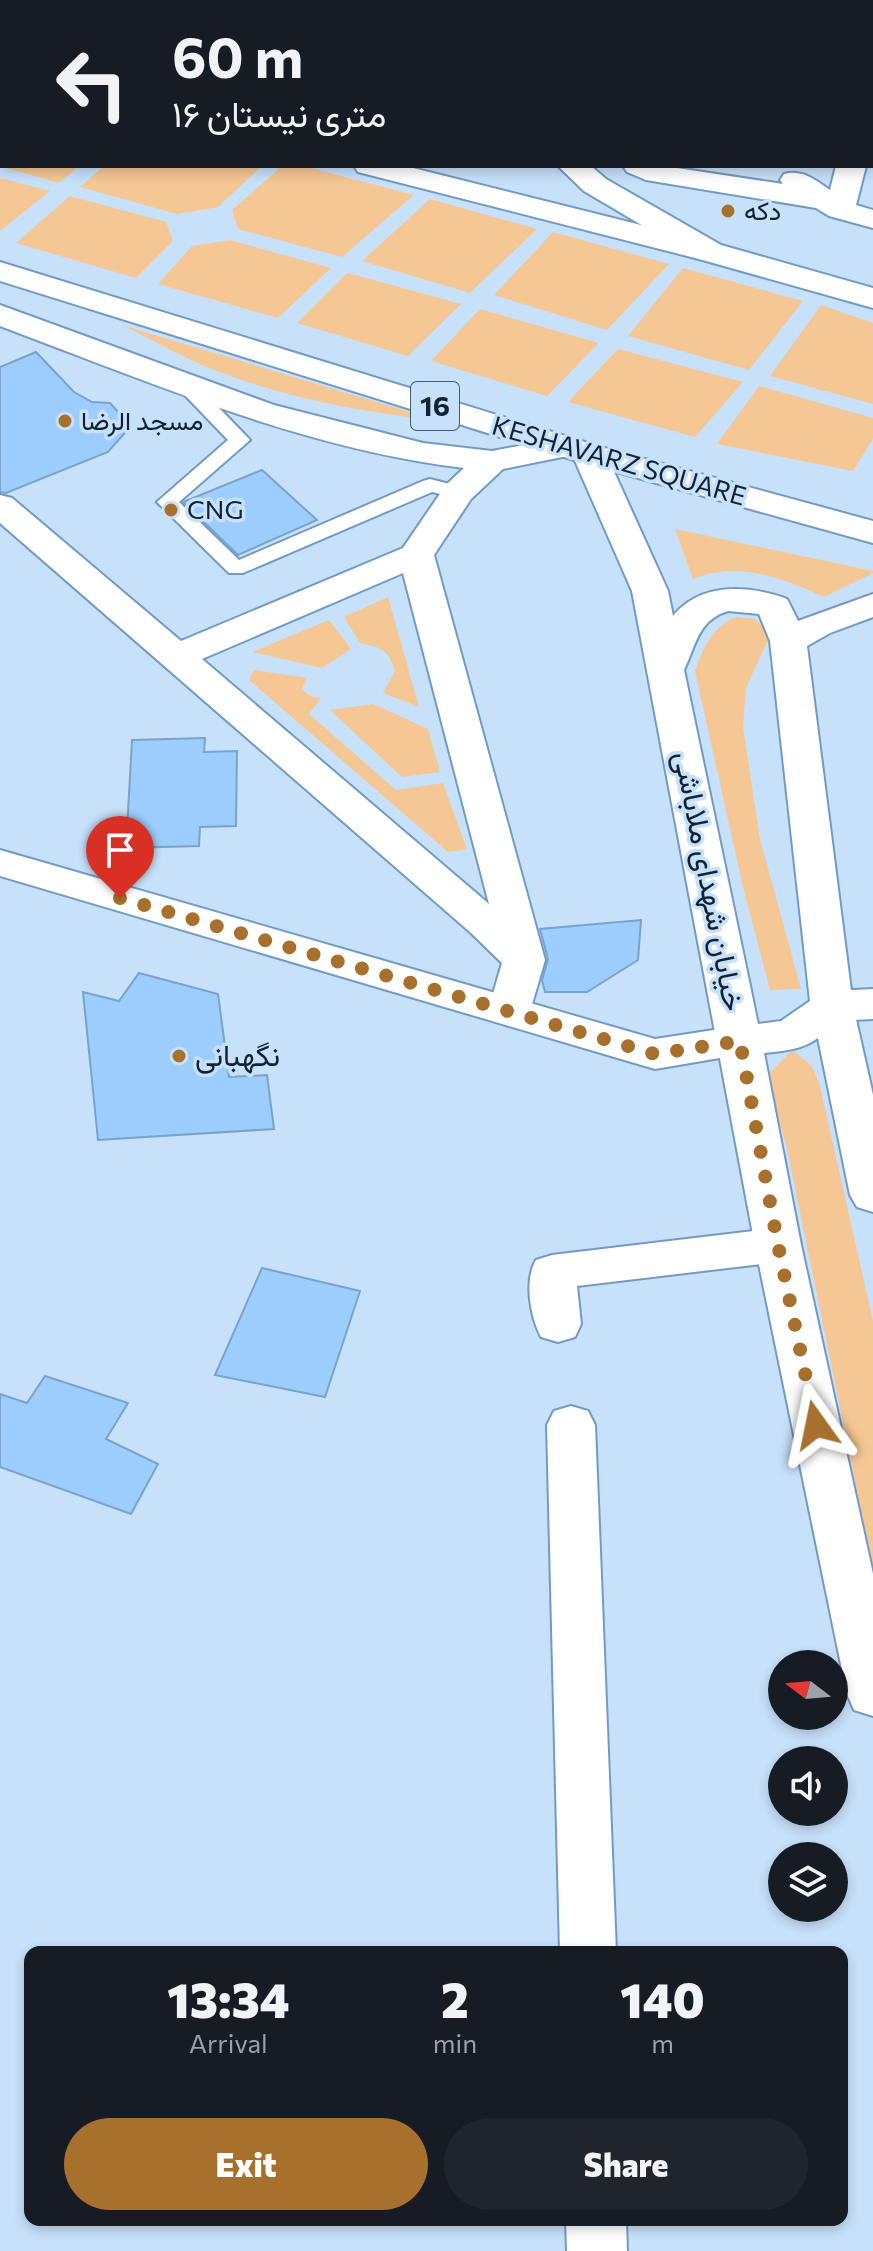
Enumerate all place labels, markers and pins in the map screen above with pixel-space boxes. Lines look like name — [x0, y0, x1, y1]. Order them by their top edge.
place label: دکه — [744, 194, 781, 225]
marker: دکه — [719, 202, 737, 220]
place label: مسجد الرضا — [81, 404, 203, 437]
marker: مسجد الرضا — [56, 412, 74, 430]
place label: CNG — [187, 493, 243, 524]
marker: CNG — [162, 501, 180, 519]
pin — [86, 816, 154, 898]
place label: نگهبانی — [195, 1035, 280, 1074]
marker: نگهبانی — [170, 1047, 188, 1065]

